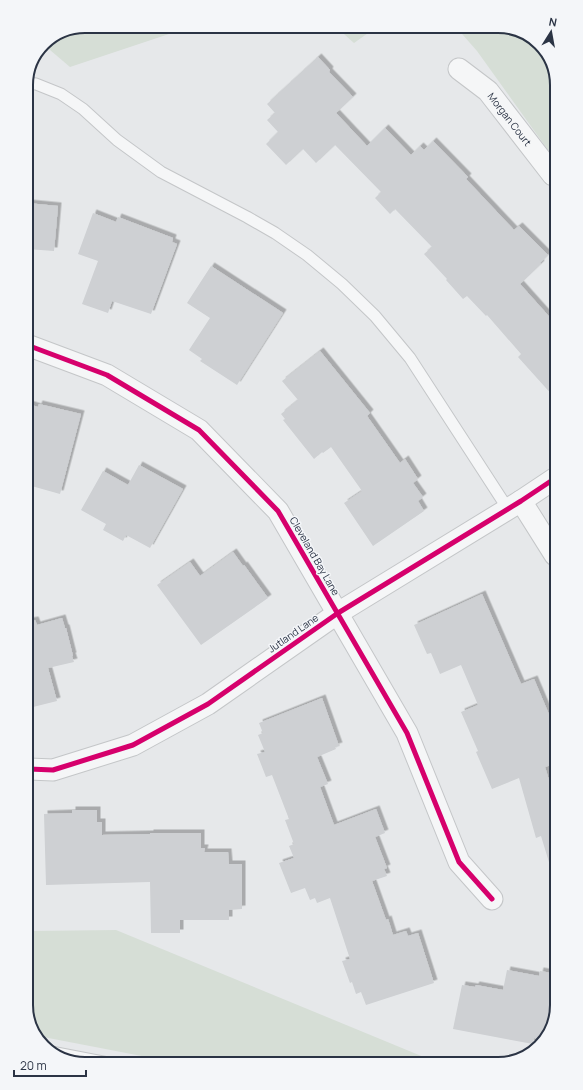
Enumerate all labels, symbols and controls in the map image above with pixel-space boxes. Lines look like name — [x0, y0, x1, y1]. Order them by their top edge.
north arrow — [531, 12, 571, 52]
text: N — [548, 14, 558, 30]
street label: Morgan Court — [485, 90, 535, 149]
street label: Cleveland Bay Lane — [287, 514, 343, 598]
street label: Jutland Lane — [265, 610, 321, 656]
scale bar — [14, 1052, 86, 1078]
text: 20 m — [20, 1057, 47, 1074]

